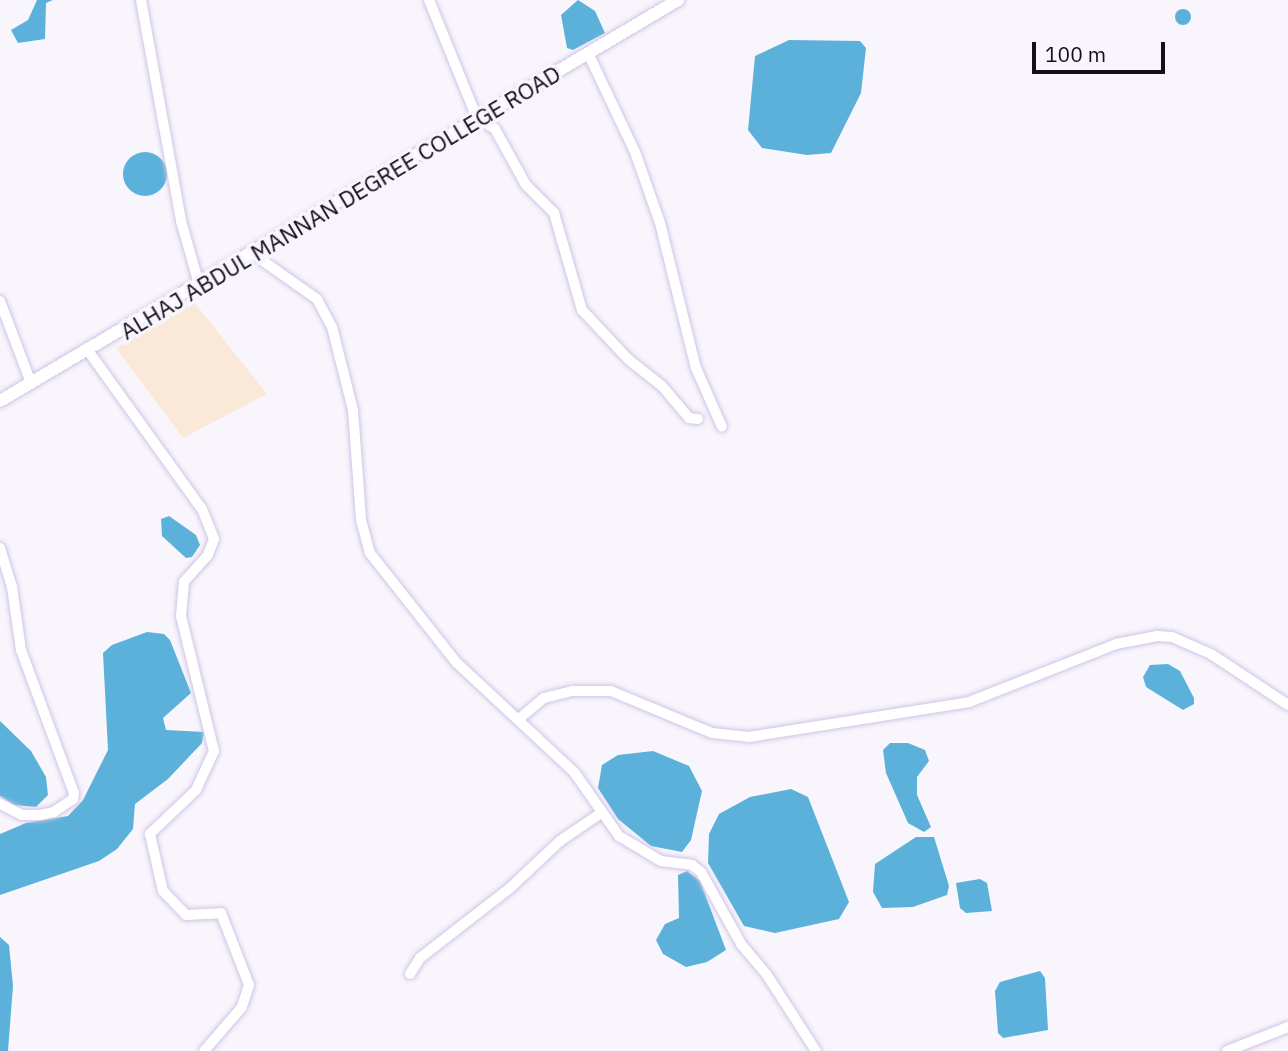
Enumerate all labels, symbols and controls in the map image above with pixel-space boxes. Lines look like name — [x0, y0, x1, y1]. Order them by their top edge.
scale bar — [1036, 28, 1169, 72]
text: 100 m — [1045, 40, 1106, 68]
street label: ALHAJ ABDUL MANNAN DEGREE COLLEGE ROAD — [115, 59, 565, 345]

